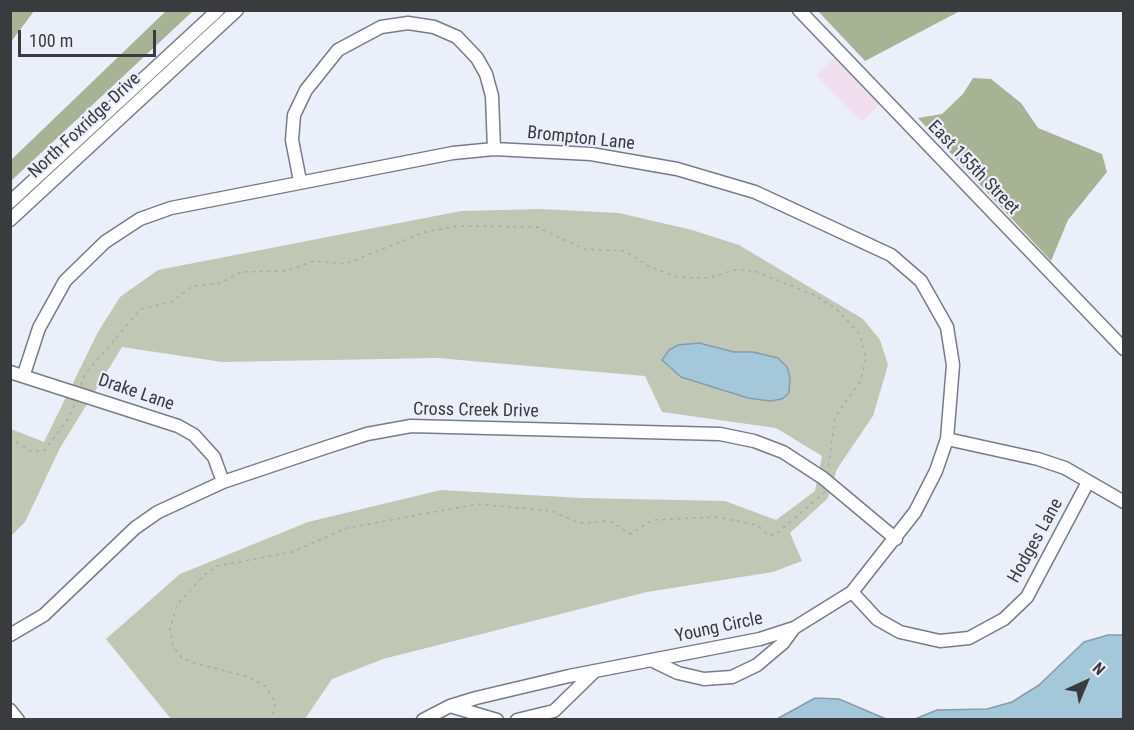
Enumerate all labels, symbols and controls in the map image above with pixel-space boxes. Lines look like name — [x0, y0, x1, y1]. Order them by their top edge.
scale bar — [21, 18, 159, 56]
text: 100 m — [29, 30, 73, 51]
street label: North Foxridge Drive — [24, 69, 146, 183]
street label: East 155th Street — [923, 117, 1023, 219]
street label: Brompton Lane — [526, 123, 636, 155]
street label: Drake Lane — [95, 370, 177, 416]
street label: Cross Creek Drive — [413, 399, 539, 423]
street label: Hodges Lane — [1004, 495, 1068, 587]
street label: Young Circle — [673, 608, 765, 648]
north arrow — [1056, 652, 1116, 712]
text: N — [1089, 658, 1109, 679]

